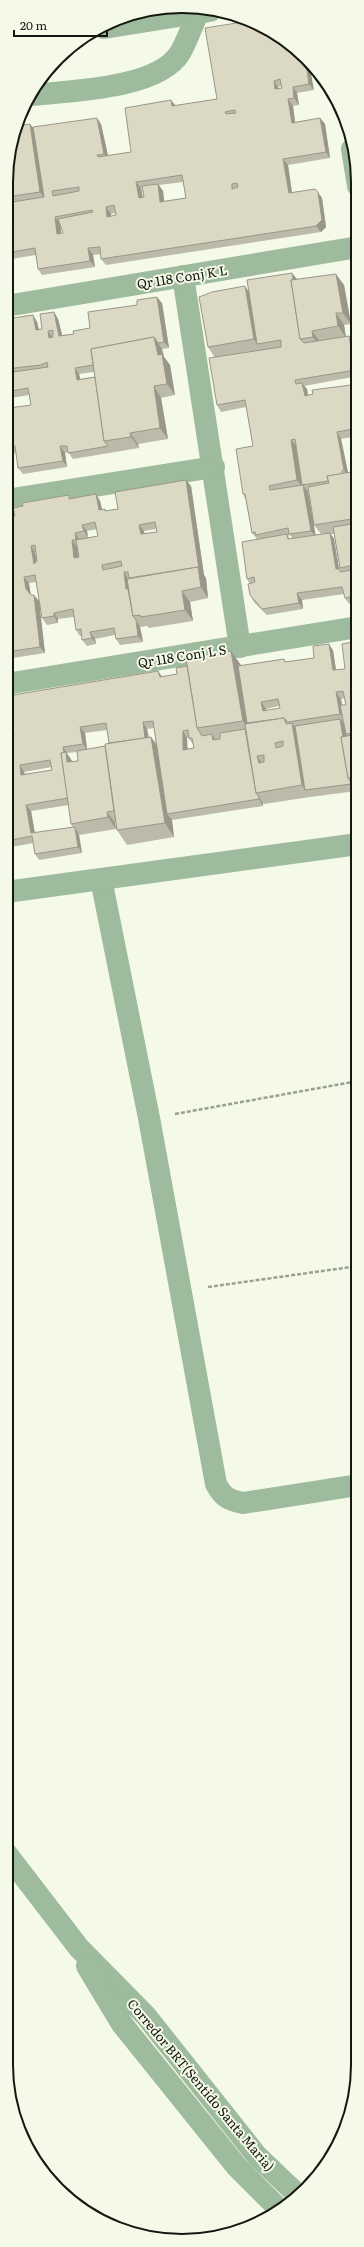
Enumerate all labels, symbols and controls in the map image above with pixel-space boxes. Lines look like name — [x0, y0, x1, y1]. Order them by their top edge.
scale bar — [14, 12, 107, 38]
text: 20 m — [20, 16, 47, 34]
street label: Qr 118 Conj K L — [135, 260, 228, 293]
street label: Qr 118 Conj L S — [136, 639, 228, 672]
street label: Corredor BRT(Sentido Santa Maria) — [124, 1994, 279, 2175]

